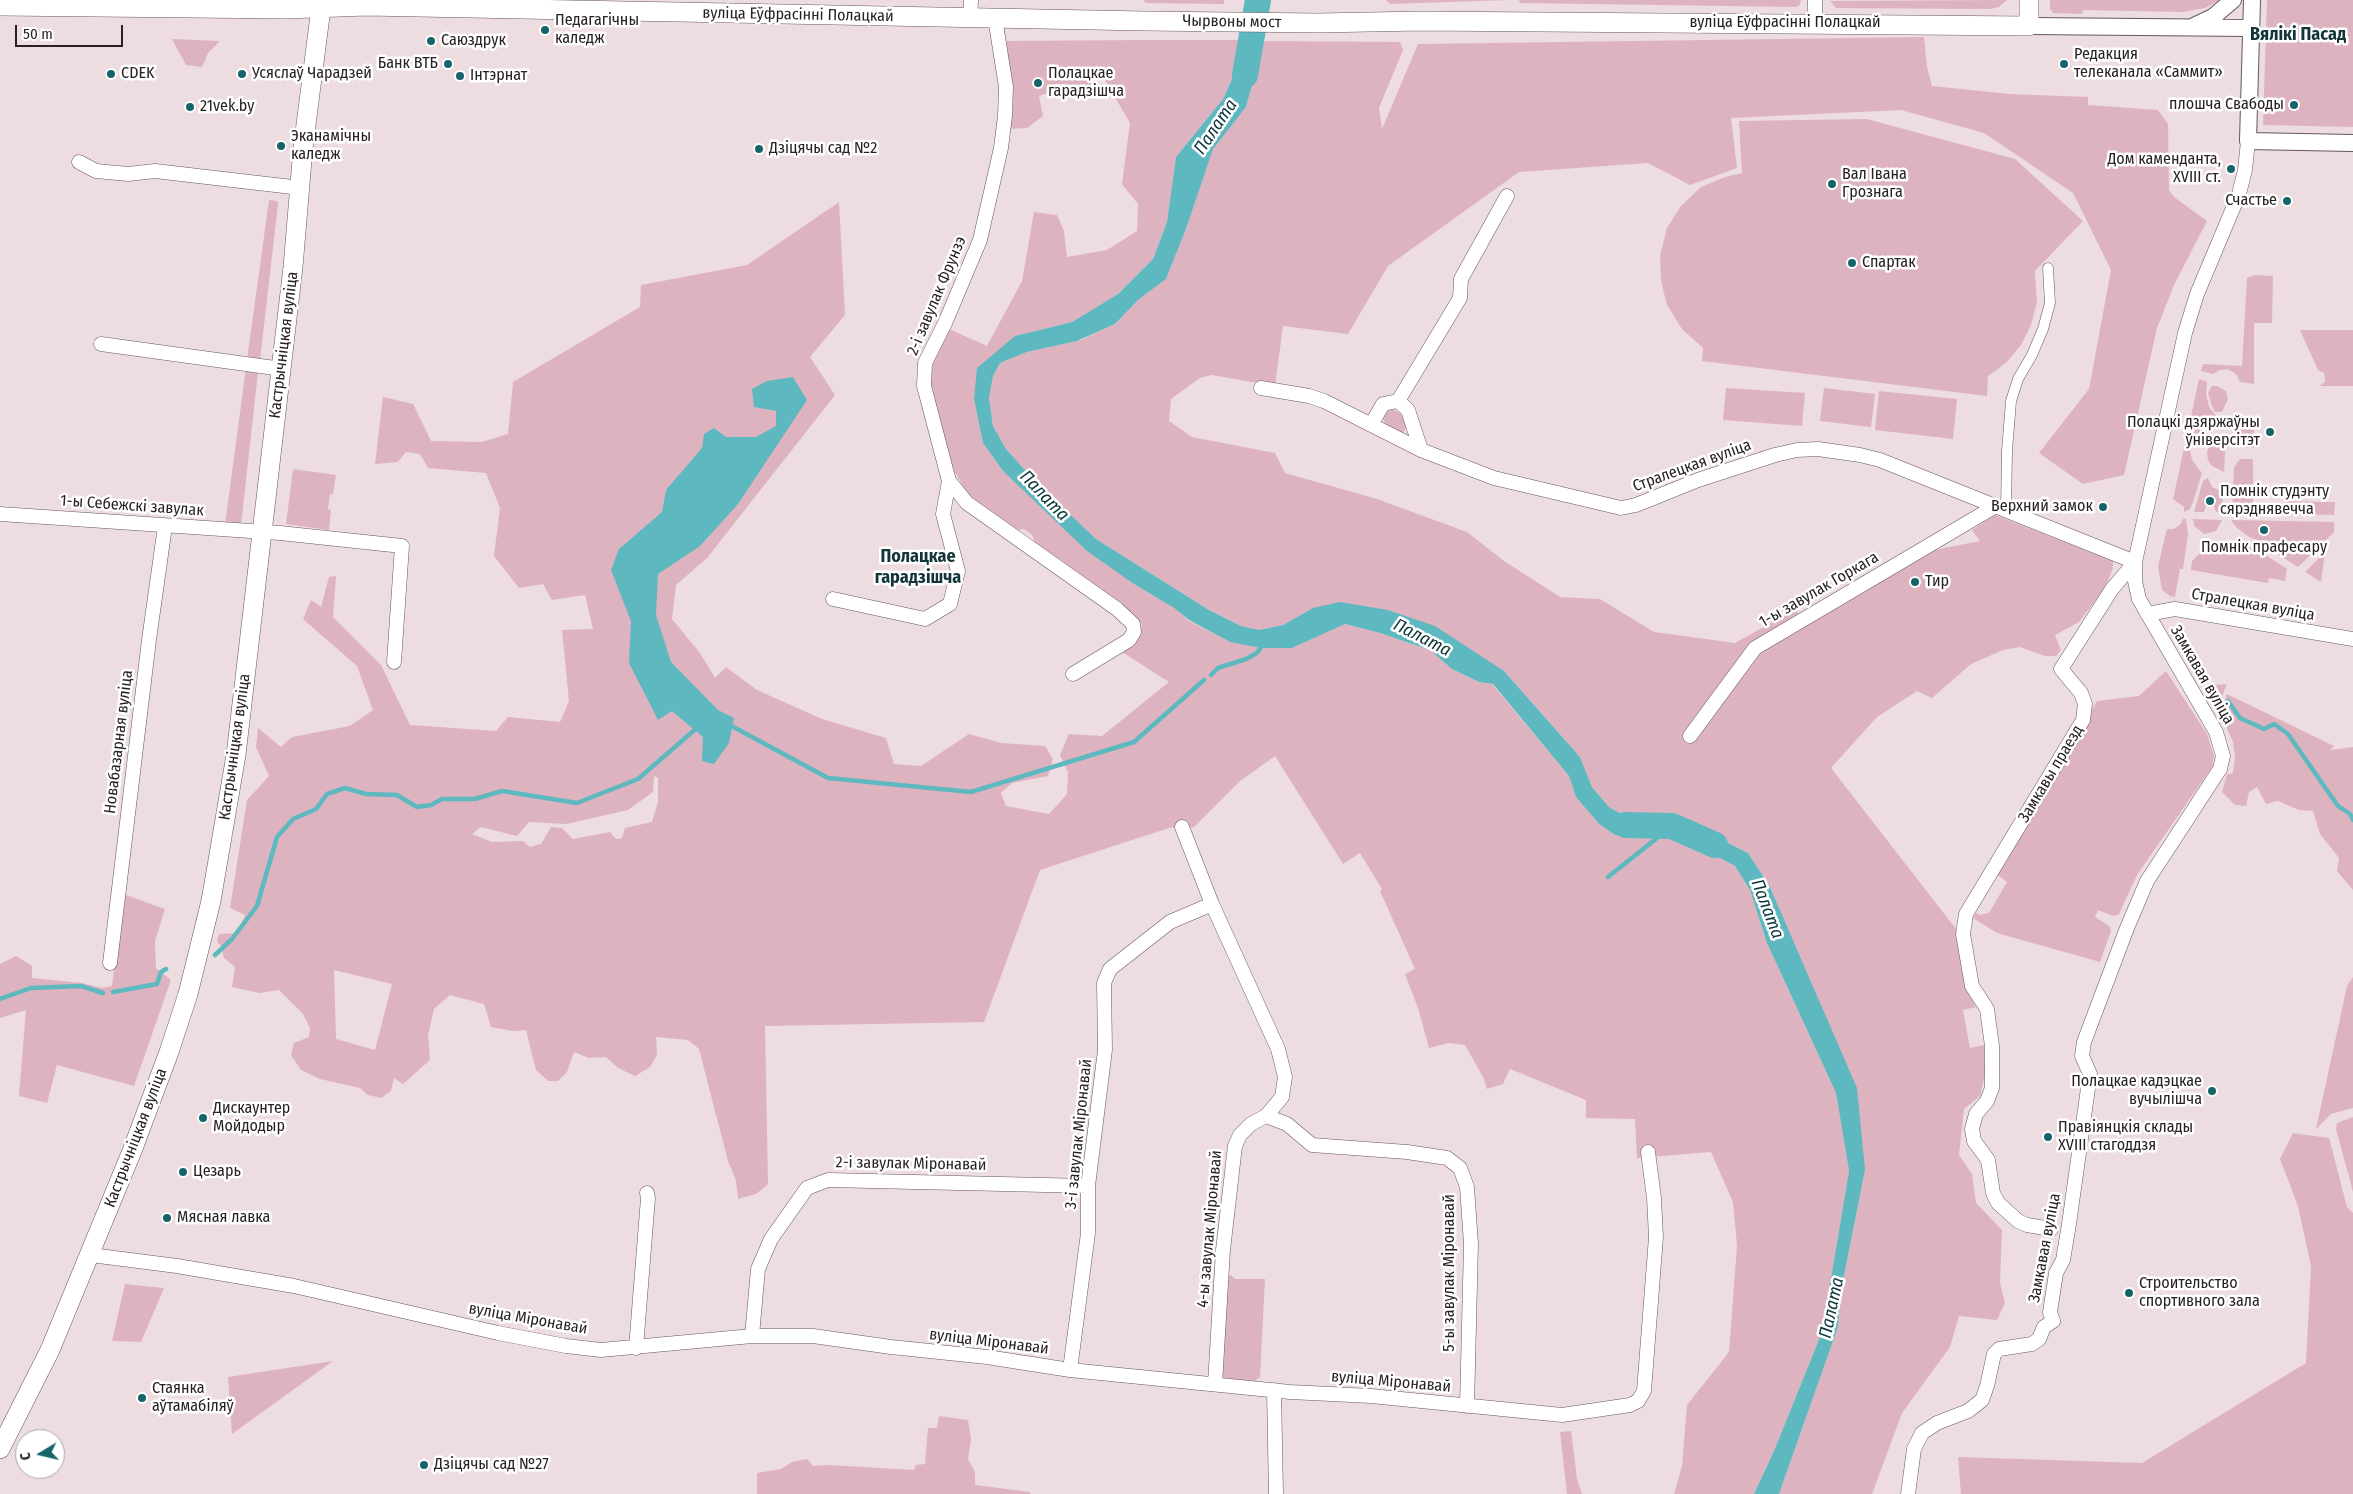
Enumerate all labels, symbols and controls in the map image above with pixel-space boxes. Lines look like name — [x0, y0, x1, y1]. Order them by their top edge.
street label: вуліца Еўфрасінні Полацкай — [702, 4, 894, 26]
place label: Педагагічны каледж — [555, 11, 639, 49]
street label: Чырвоны мост — [1182, 12, 1282, 32]
street label: вуліца Еўфрасінні Полацкай — [1689, 13, 1881, 33]
scale bar — [18, 15, 125, 47]
marker: Педагагічны каледж — [539, 24, 551, 36]
district label: Вялікі Пасад — [2250, 24, 2346, 46]
text: 50 m — [23, 25, 53, 43]
place label: Саюздрук — [441, 31, 506, 51]
marker: Саюздрук — [425, 35, 437, 47]
place label: Редакция телеканала «Саммит» — [2074, 45, 2223, 83]
place label: Банк ВТБ — [378, 54, 438, 74]
marker: Банк ВТБ — [442, 58, 454, 70]
marker: Редакция телеканала «Саммит» — [2058, 58, 2070, 70]
place label: CDEK — [121, 64, 154, 84]
place label: Усяслаў Чарадзей — [252, 64, 372, 84]
place label: Полацкае гарадзішча — [1048, 64, 1124, 102]
place label: Інтэрнат — [470, 66, 527, 86]
marker: CDEK — [105, 68, 117, 80]
marker: Усяслаў Чарадзей — [236, 68, 248, 80]
marker: Інтэрнат — [454, 70, 466, 82]
marker: Полацкае гарадзішча — [1032, 77, 1044, 89]
water label: Палата — [1190, 95, 1242, 159]
place label: плошча Свабоды — [2169, 95, 2284, 115]
place label: 21vek.by — [200, 97, 254, 117]
marker: плошча Свабоды — [2288, 99, 2300, 111]
marker: 21vek.by — [184, 101, 196, 113]
place label: Эканамічны каледж — [291, 127, 371, 165]
place label: Дзіцячы сад №2 — [769, 139, 877, 159]
marker: Эканамічны каледж — [275, 140, 287, 152]
marker: Дзіцячы сад №2 — [753, 143, 765, 155]
place label: Дом каменданта, XVIII ст. — [2107, 150, 2221, 188]
marker: Дом каменданта, XVIII ст. — [2225, 163, 2237, 175]
place label: Вал Івана Грознага — [1842, 165, 1907, 203]
marker: Вал Івана Грознага — [1826, 178, 1838, 190]
place label: Счастье — [2225, 191, 2277, 211]
marker: Счастье — [2281, 195, 2293, 207]
street label: 2-і завулак Фрунзэ — [903, 234, 971, 358]
place label: Спартак — [1862, 253, 1916, 273]
marker: Спартак — [1846, 257, 1858, 269]
street label: Кастрычніцкая вуліца — [265, 270, 303, 420]
place label: Полацкі дзяржаўны ўніверсітэт — [2127, 413, 2260, 451]
marker: Полацкі дзяржаўны ўніверсітэт — [2264, 426, 2276, 438]
street label: Стралецкая вуліца — [1630, 436, 1754, 496]
water label: Палата — [1015, 466, 1073, 526]
place label: Помнік студэнту сярэднявечча — [2220, 482, 2329, 520]
street label: 1-ы Себежскі завулак — [60, 491, 204, 521]
marker: Помнік студэнту сярэднявечча — [2204, 495, 2216, 507]
place label: Верхний замок — [1991, 497, 2093, 517]
marker: Верхний замок — [2097, 501, 2109, 513]
marker: Помнік прафесару — [2258, 524, 2270, 536]
place label: Помнік прафесару — [2201, 538, 2327, 558]
district label: Полацкае гарадзішча — [875, 546, 961, 588]
street label: 1-ы завулак Горкага — [1756, 548, 1882, 632]
place label: Тир — [1925, 572, 1949, 592]
marker: Тир — [1909, 576, 1921, 588]
street label: Стралецкая вуліца — [2190, 585, 2316, 625]
water label: Палата — [1390, 614, 1454, 662]
street label: Замкавая вуліца — [2166, 622, 2238, 728]
street label: Новабазарная вуліца — [101, 669, 137, 815]
street label: Кастрычніцкая вуліца — [215, 672, 255, 822]
street label: Замкавы праезд — [2014, 722, 2088, 826]
water label: Палата — [1746, 876, 1788, 942]
street label: 3-і завулак Міронавай — [1062, 1058, 1096, 1210]
street label: Кастрычніцкая вуліца — [101, 1066, 171, 1210]
place label: Полацкае кадэцкае вучылішча — [2071, 1072, 2202, 1110]
marker: Полацкае кадэцкае вучылішча — [2206, 1085, 2218, 1097]
place label: Дискаунтер Мойдодыр — [213, 1099, 290, 1137]
marker: Дискаунтер Мойдодыр — [197, 1112, 209, 1124]
place label: Правіянцкія склады XVIII стагоддзя — [2058, 1118, 2193, 1156]
marker: Правіянцкія склады XVIII стагоддзя — [2042, 1131, 2054, 1143]
street label: 4-ы завулак Міронавай — [1194, 1149, 1226, 1309]
street label: 2-і завулак Міронавай — [836, 1153, 986, 1175]
place label: Цезарь — [193, 1162, 241, 1182]
marker: Цезарь — [177, 1166, 189, 1178]
street label: Замкавая вуліца — [2025, 1192, 2065, 1304]
street label: 5-ы завулак Міронавай — [1440, 1194, 1460, 1352]
place label: Мясная лавка — [177, 1208, 270, 1228]
marker: Мясная лавка — [161, 1212, 173, 1224]
place label: Строительство спортивного зала — [2139, 1274, 2260, 1312]
water label: Палата — [1815, 1275, 1849, 1341]
marker: Строительство спортивного зала — [2123, 1287, 2135, 1299]
street label: вуліца Міронавай — [467, 1299, 589, 1339]
street label: вуліца Міронавай — [928, 1325, 1050, 1359]
street label: вуліца Міронавай — [1330, 1367, 1452, 1397]
place label: Стаянка аўтамабіляў — [152, 1379, 234, 1417]
marker: Стаянка аўтамабіляў — [136, 1392, 148, 1404]
north arrow — [15, 1429, 65, 1479]
text: С — [17, 1451, 35, 1461]
place label: Дзіцячы сад №27 — [434, 1455, 549, 1475]
marker: Дзіцячы сад №27 — [418, 1459, 430, 1471]

